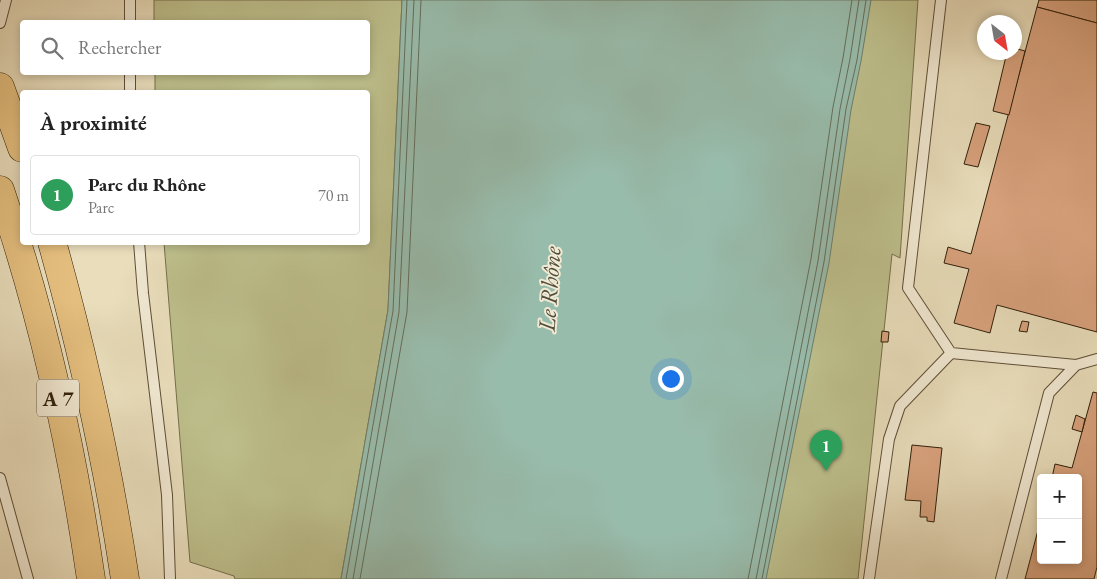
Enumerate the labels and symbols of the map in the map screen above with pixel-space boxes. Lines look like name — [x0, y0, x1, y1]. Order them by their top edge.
north arrow — [977, 15, 1022, 60]
water label: Le Rhône — [530, 245, 567, 334]
your location — [658, 366, 684, 392]
road number: A 7 — [37, 379, 79, 416]
pin: 1 — [810, 430, 842, 471]

